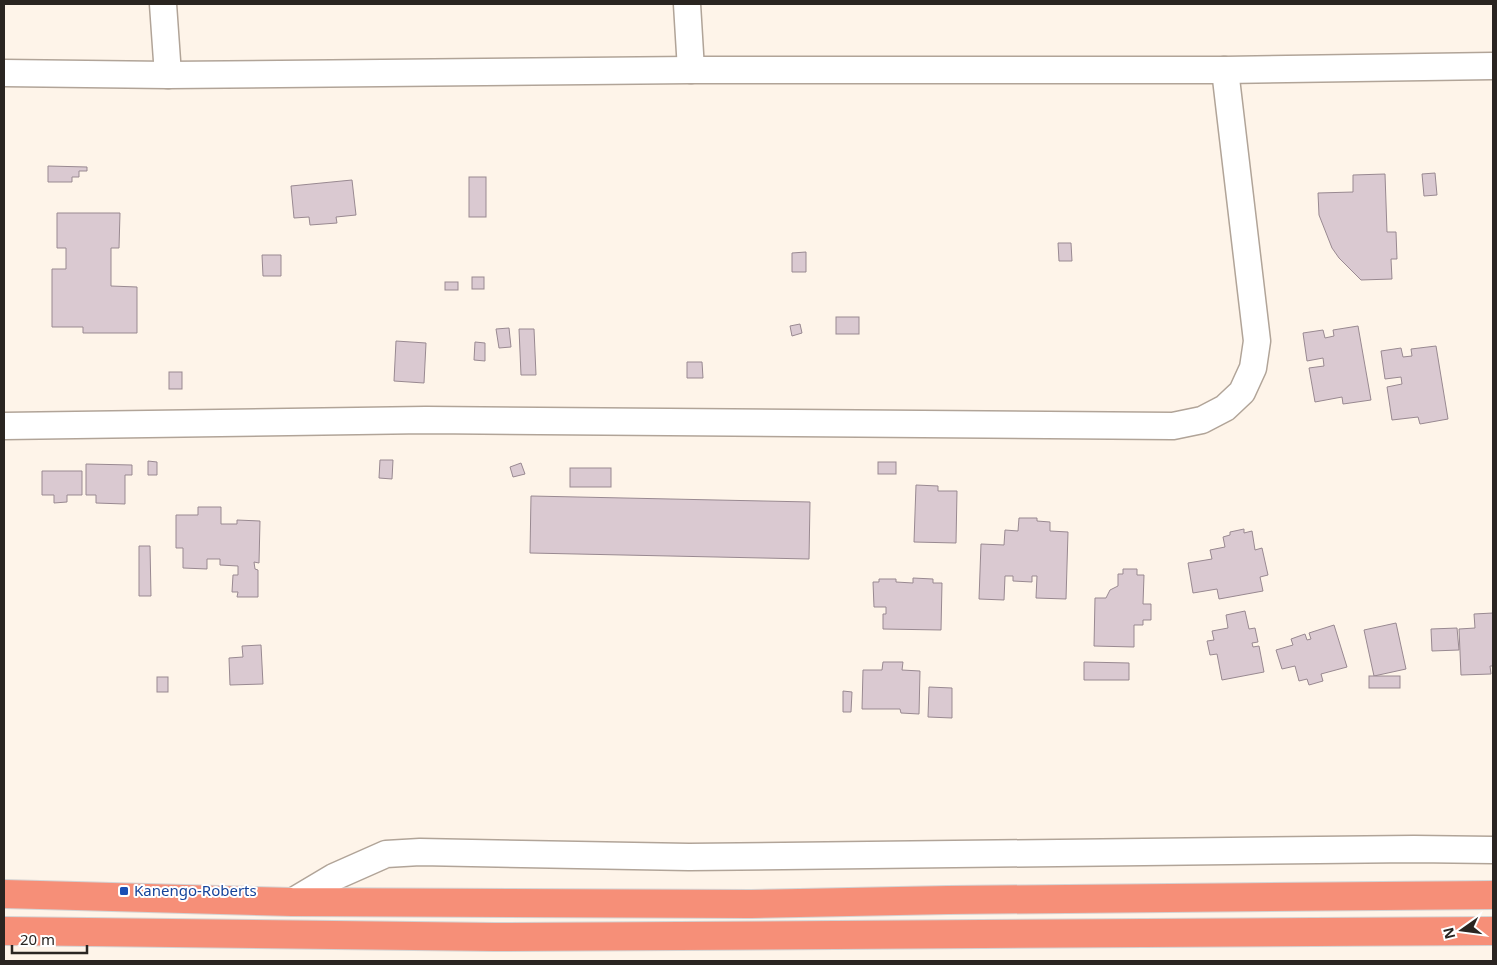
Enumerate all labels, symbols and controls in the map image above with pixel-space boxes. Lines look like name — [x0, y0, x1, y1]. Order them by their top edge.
place label: Kanengo-Roberts — [134, 880, 257, 900]
marker: Kanengo-Roberts — [118, 885, 130, 897]
north arrow — [1437, 905, 1487, 955]
scale bar — [12, 922, 88, 954]
text: N — [1438, 925, 1459, 941]
text: 20 m — [20, 929, 55, 949]

